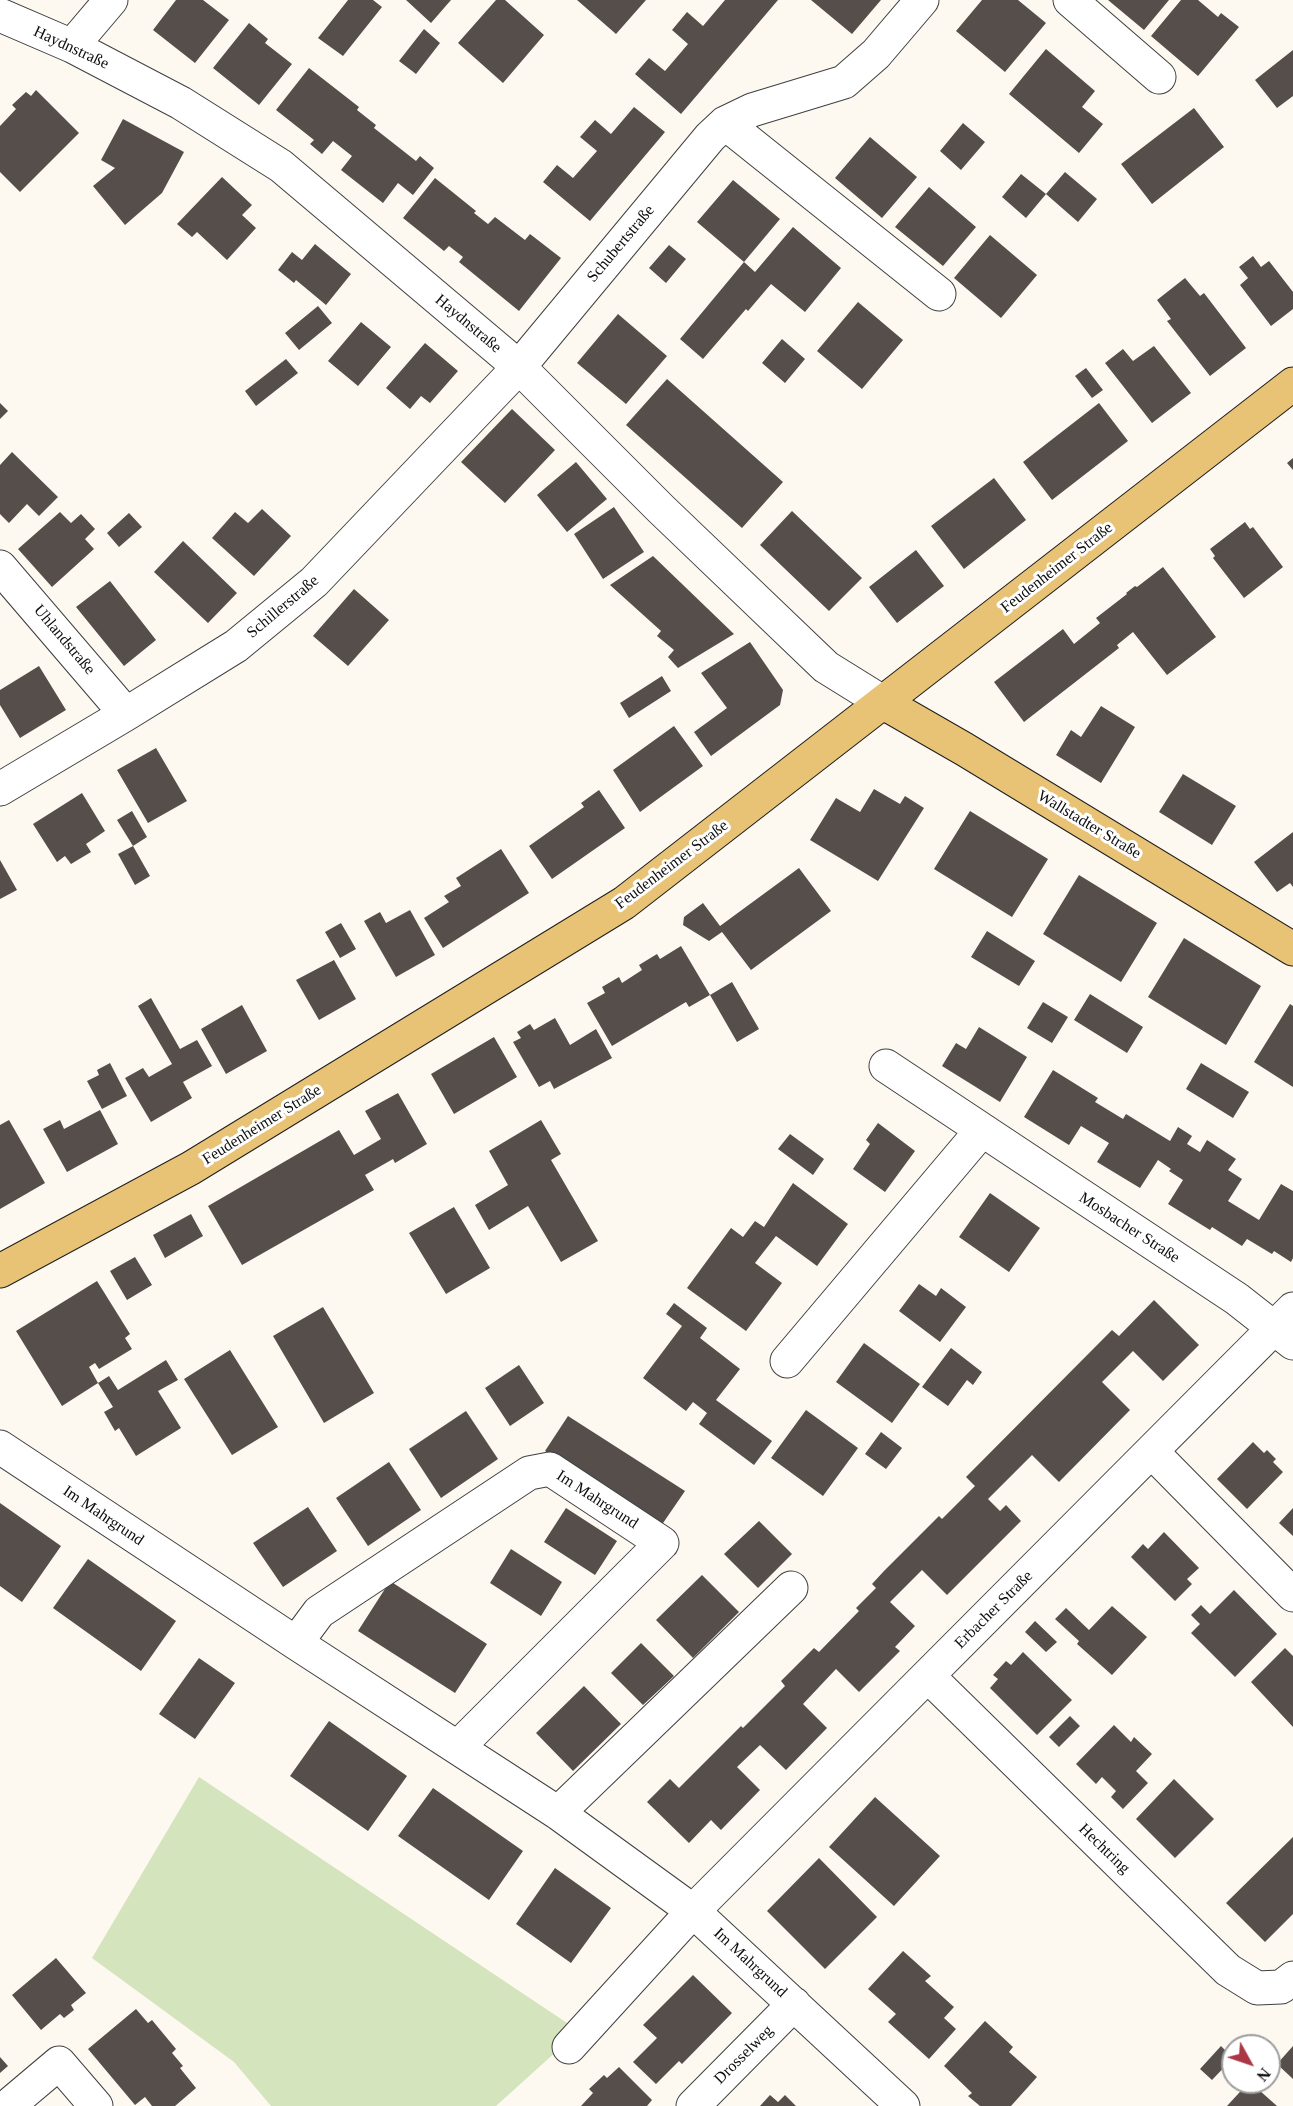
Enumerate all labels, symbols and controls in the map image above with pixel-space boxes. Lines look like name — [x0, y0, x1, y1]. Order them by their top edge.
street label: Haydnstraße — [30, 22, 112, 74]
street label: Schubertstraße — [583, 201, 659, 287]
street label: Haydnstraße — [431, 291, 505, 357]
street label: Feudenheimer Straße — [997, 518, 1117, 618]
street label: Schillerstraße — [243, 571, 323, 643]
street label: Uhlandstraße — [29, 601, 99, 679]
street label: Wallstadter Straße — [1034, 787, 1144, 863]
street label: Feudenheimer Straße — [612, 816, 732, 914]
street label: Feudenheimer Straße — [199, 1081, 325, 1169]
street label: Mosbacher Straße — [1075, 1188, 1183, 1268]
street label: Im Mahrgrund — [553, 1466, 641, 1534]
street label: Im Mahrgrund — [59, 1482, 147, 1550]
street label: Erbacher Straße — [951, 1567, 1037, 1653]
street label: Hechtring — [1074, 1820, 1134, 1878]
street label: Im Mahrgrund — [709, 1924, 791, 2002]
street label: Drosselweg — [711, 2022, 777, 2088]
north arrow — [1221, 2034, 1281, 2094]
text: N — [1253, 2065, 1274, 2084]

